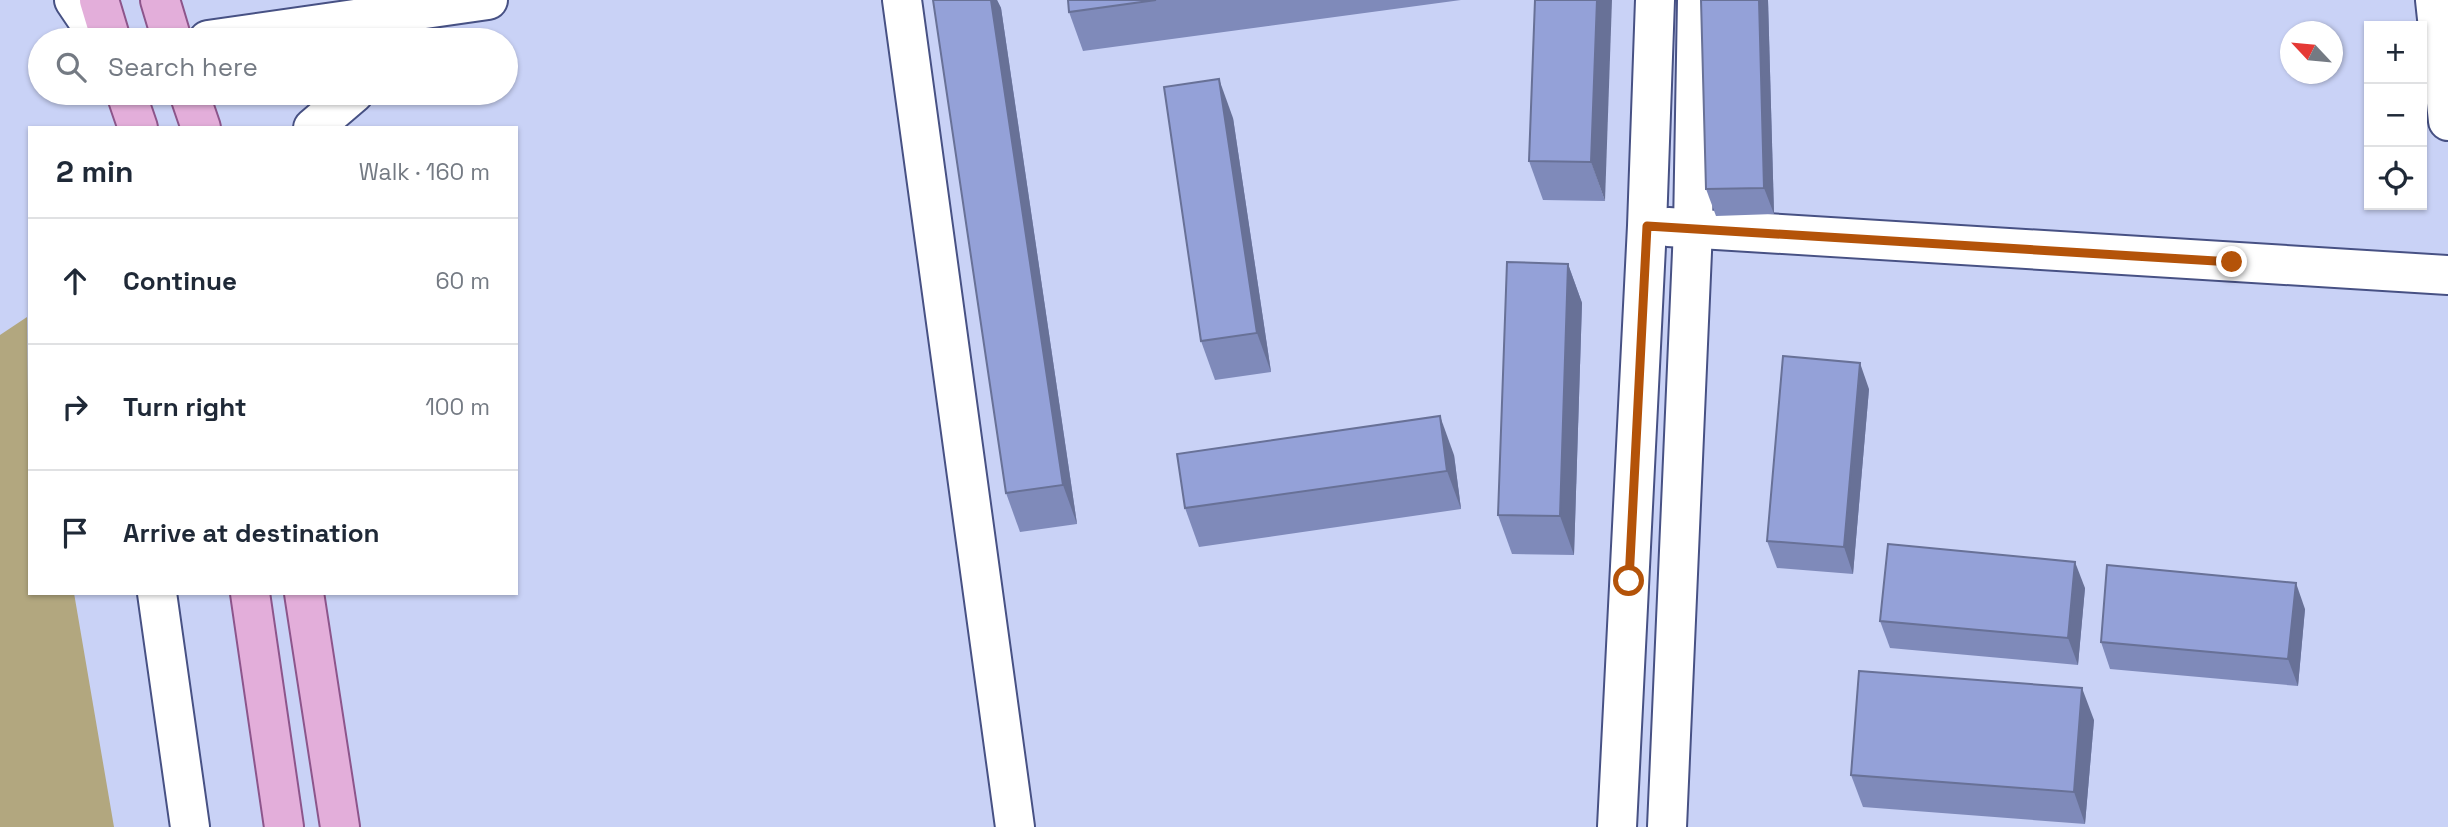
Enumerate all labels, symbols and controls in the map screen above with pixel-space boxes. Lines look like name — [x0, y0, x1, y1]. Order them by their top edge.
north arrow — [2280, 21, 2343, 84]
map controls — [2364, 21, 2427, 210]
button: + — [2364, 21, 2427, 84]
search box — [28, 28, 518, 105]
icon: search — [52, 48, 90, 86]
text: Search here — [108, 50, 258, 84]
button: − — [2364, 84, 2427, 147]
button: locate — [2364, 147, 2427, 210]
text: 2 min — [56, 152, 134, 191]
text: Walk · 160 m — [359, 157, 490, 187]
route end — [2216, 246, 2247, 277]
icon: ahead — [56, 262, 94, 300]
text: Continue — [123, 264, 237, 298]
text: 60 m — [435, 266, 490, 296]
icon: right — [56, 388, 94, 426]
text: Turn right — [123, 390, 247, 424]
text: 100 m — [425, 392, 490, 422]
icon: arrive — [56, 514, 94, 552]
text: Arrive at destination — [123, 516, 380, 550]
route start — [1613, 565, 1644, 596]

